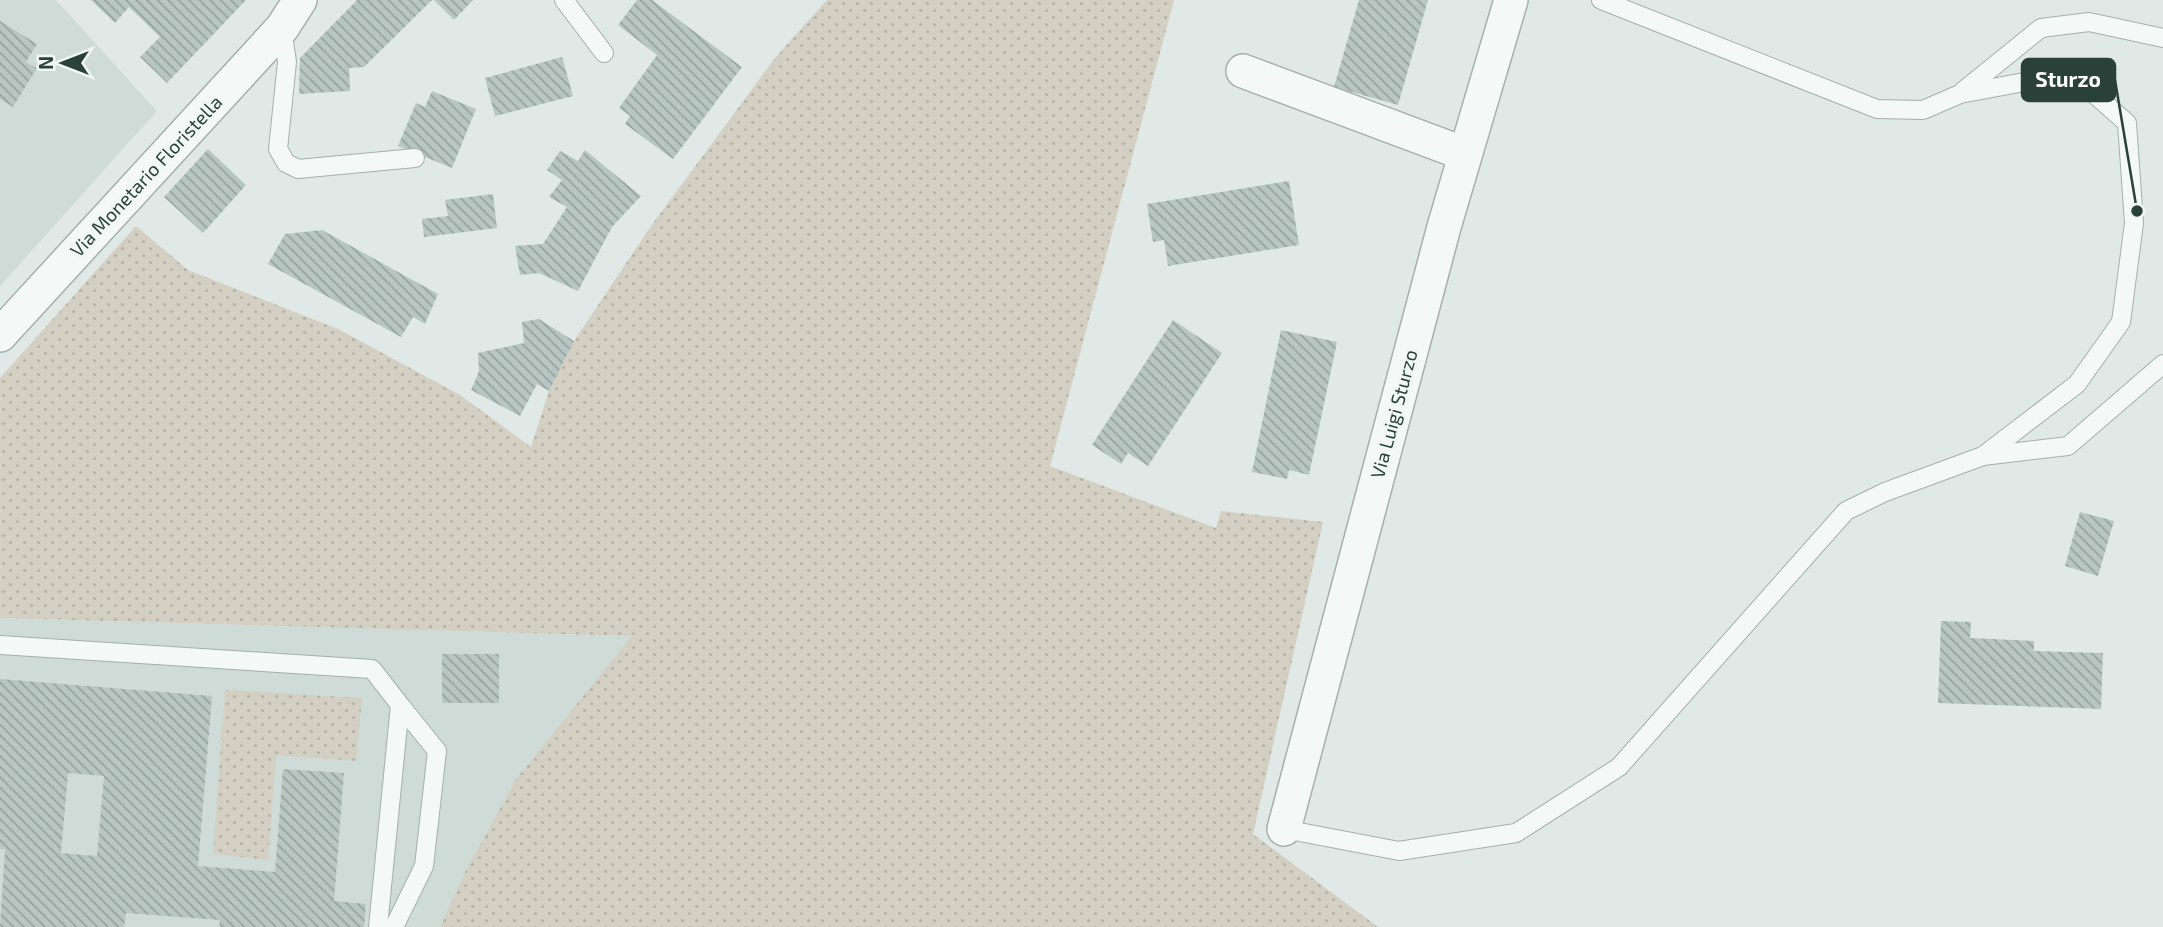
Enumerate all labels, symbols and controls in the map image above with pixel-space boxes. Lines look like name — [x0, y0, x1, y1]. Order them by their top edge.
north arrow — [28, 28, 98, 98]
text: N — [34, 56, 57, 70]
callout: Sturzo — [2022, 59, 2115, 101]
text: Sturzo — [2035, 66, 2101, 91]
street label: Via Monetario Floristella — [65, 90, 227, 261]
street label: Via Luigi Sturzo — [1365, 347, 1422, 481]

